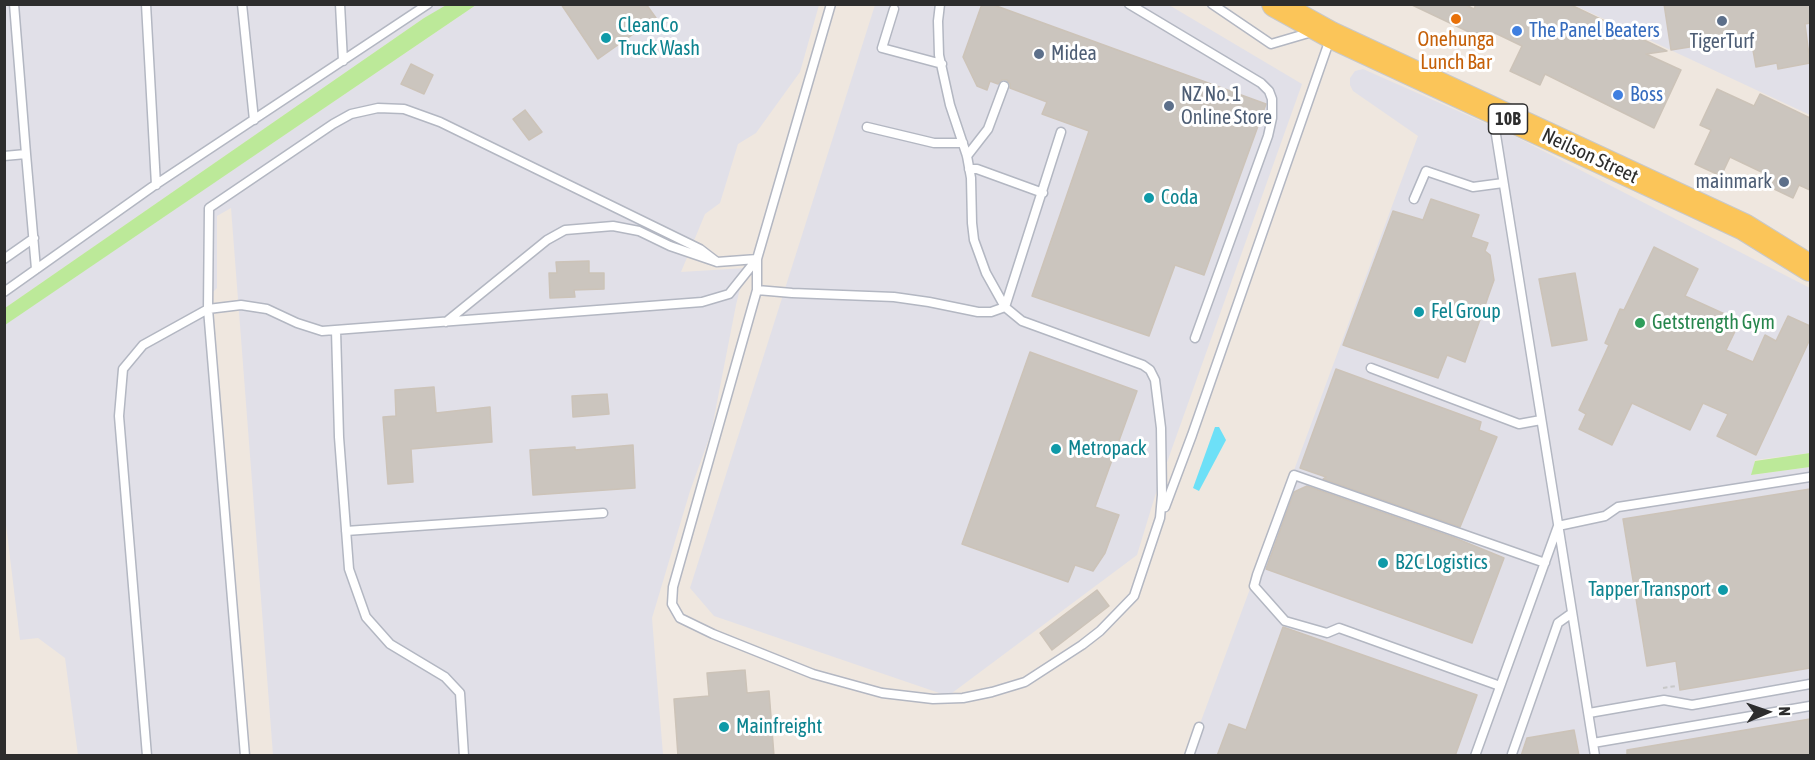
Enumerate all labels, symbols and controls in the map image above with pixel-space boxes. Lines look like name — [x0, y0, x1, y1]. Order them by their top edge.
marker: Onehunga Lunch Bar — [1449, 12, 1463, 26]
place label: CleanCo Truck Wash — [618, 14, 700, 61]
marker: TigerTurf — [1715, 14, 1729, 28]
place label: The Panel Beaters — [1529, 19, 1660, 43]
marker: The Panel Beaters — [1510, 24, 1524, 38]
place label: Onehunga Lunch Bar — [1417, 28, 1495, 75]
place label: TigerTurf — [1690, 30, 1754, 54]
marker: CleanCo Truck Wash — [599, 31, 613, 45]
place label: Midea — [1051, 42, 1097, 66]
marker: Midea — [1032, 47, 1046, 61]
place label: NZ No. 1 Online Store — [1181, 83, 1272, 130]
place label: Boss — [1630, 83, 1663, 107]
marker: Boss — [1611, 88, 1625, 102]
marker: NZ No. 1 Online Store — [1162, 99, 1176, 113]
road number: 10B — [1488, 104, 1528, 134]
street label: Neilson Street — [1538, 123, 1642, 189]
place label: mainmark — [1696, 170, 1772, 194]
marker: mainmark — [1777, 175, 1791, 189]
place label: Coda — [1161, 186, 1198, 210]
marker: Coda — [1142, 191, 1156, 205]
place label: Fel Group — [1431, 300, 1501, 324]
marker: Fel Group — [1412, 305, 1426, 319]
place label: Getstrength Gym — [1652, 311, 1775, 335]
marker: Getstrength Gym — [1633, 316, 1647, 330]
place label: Metropack — [1068, 437, 1147, 461]
marker: Metropack — [1049, 442, 1063, 456]
place label: B2C Logistics — [1395, 551, 1488, 575]
marker: B2C Logistics — [1376, 556, 1390, 570]
place label: Tapper Transport — [1588, 578, 1711, 602]
marker: Tapper Transport — [1716, 583, 1730, 597]
north arrow — [1737, 682, 1797, 742]
text: N — [1776, 706, 1794, 716]
place label: Mainfreight — [736, 715, 822, 739]
marker: Mainfreight — [717, 720, 731, 734]

